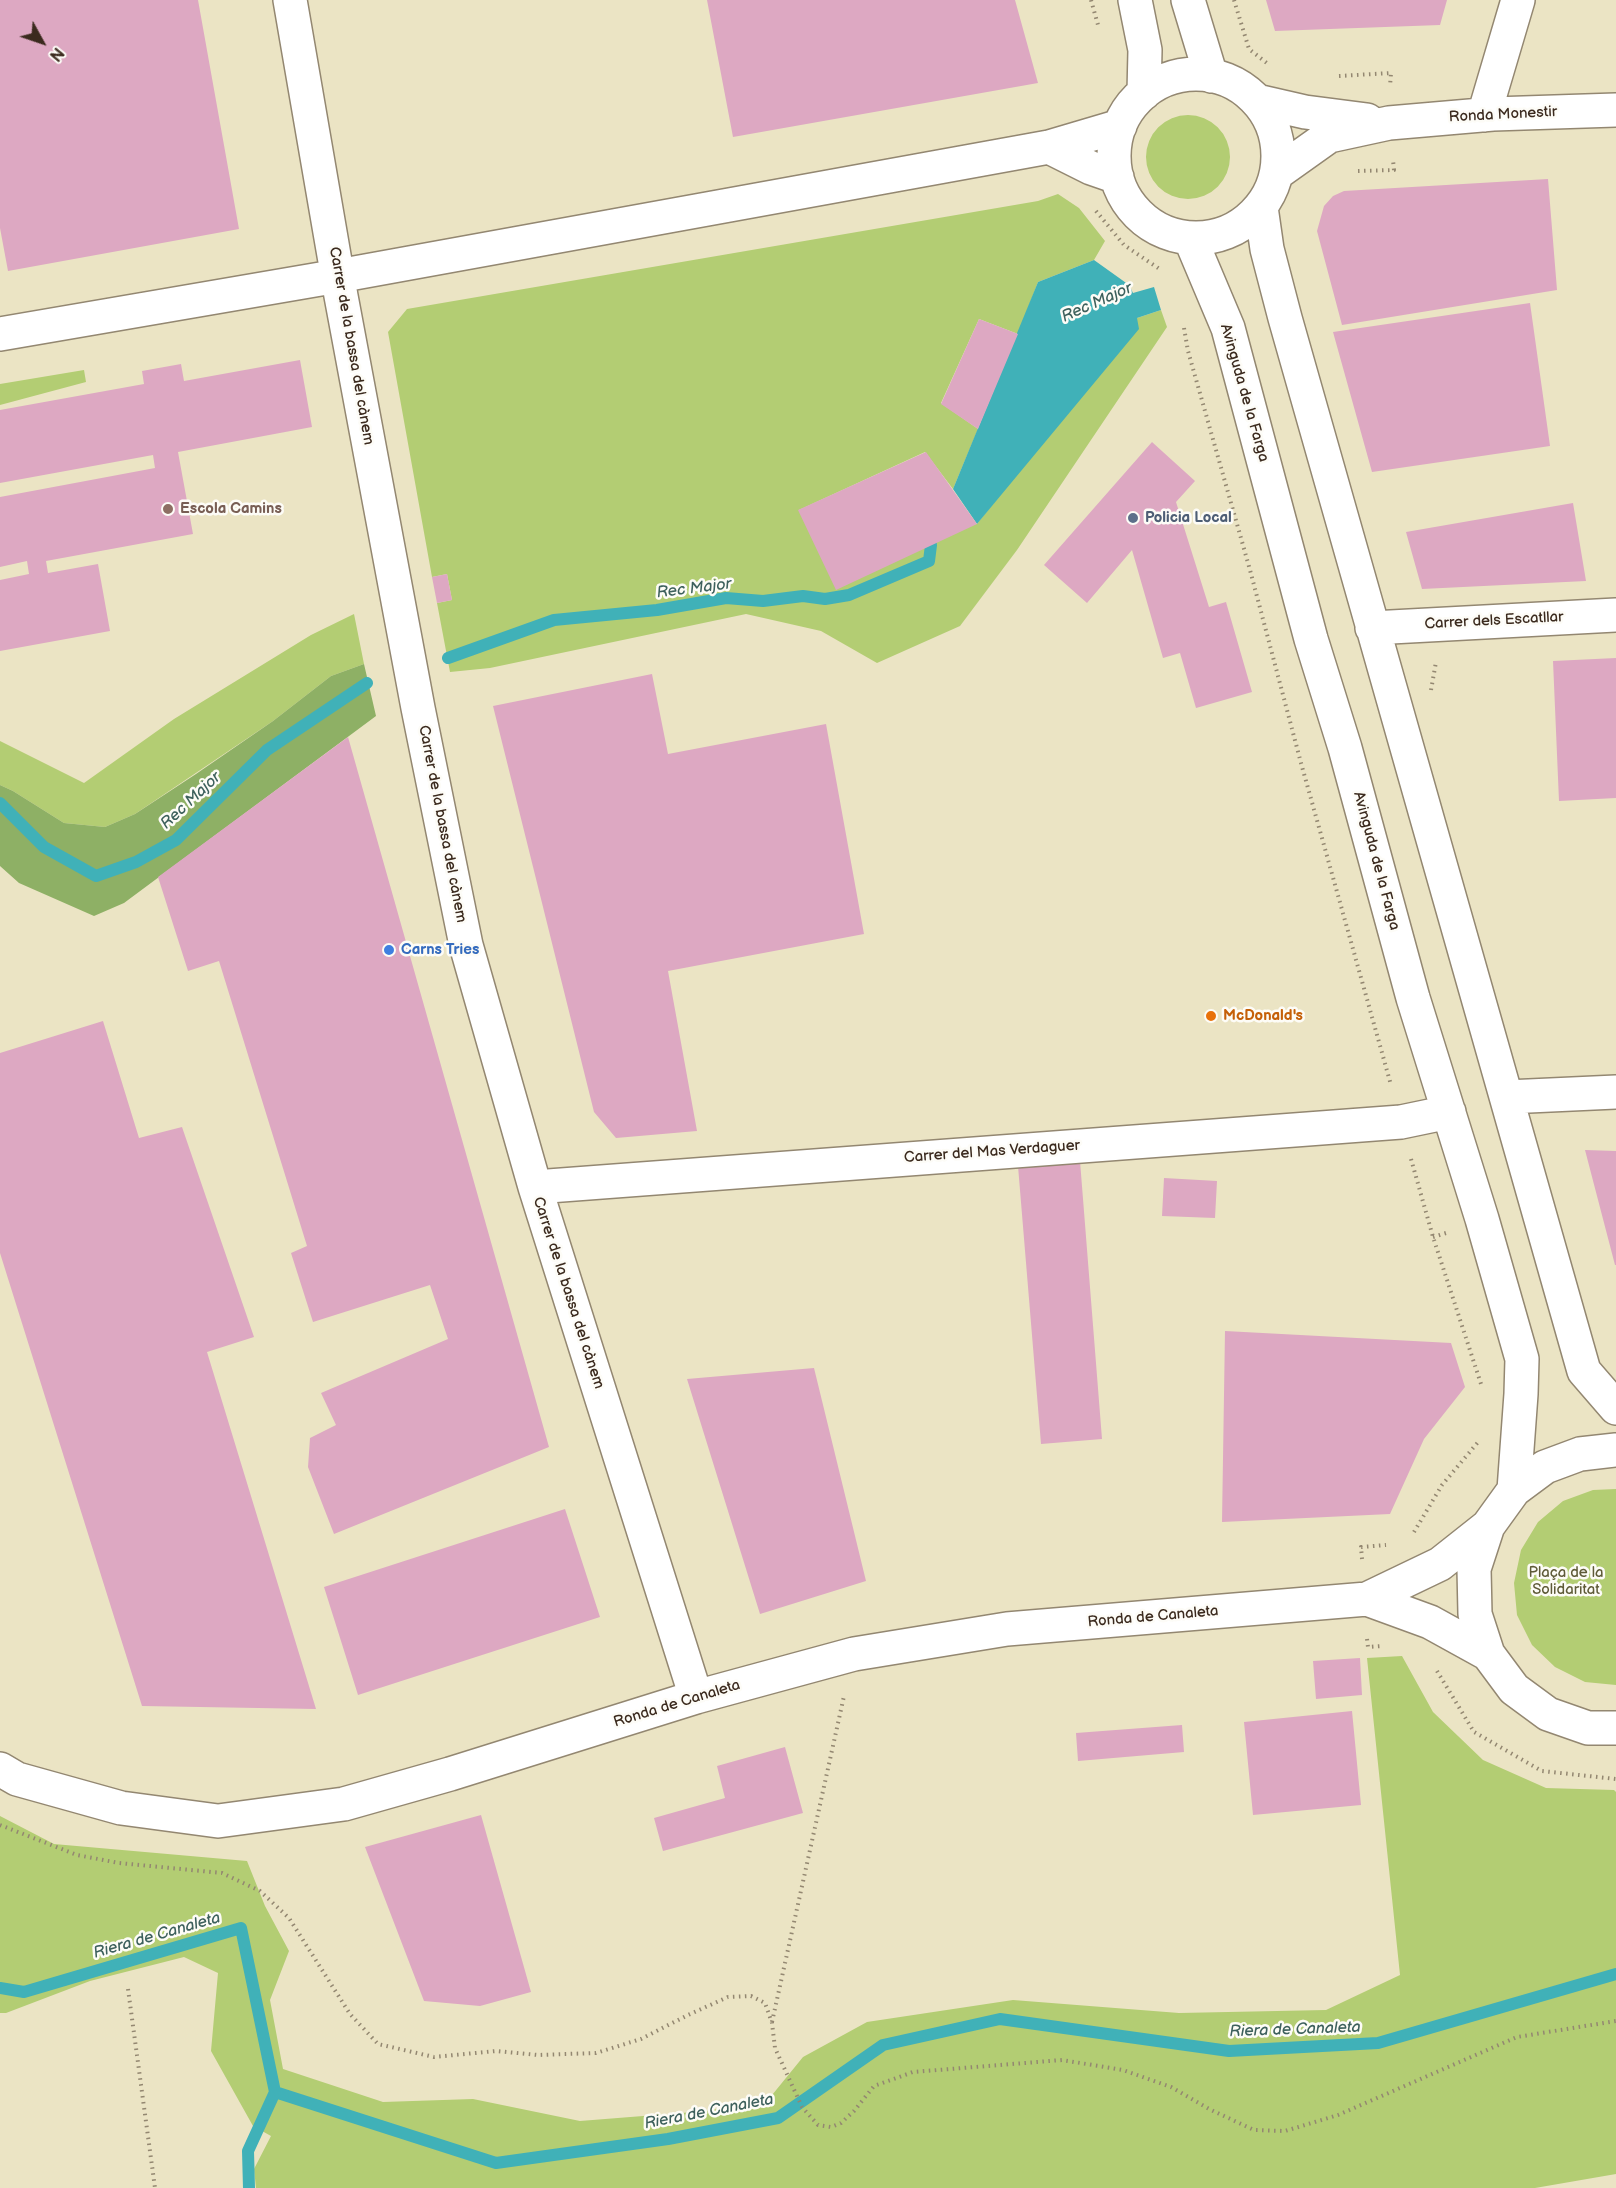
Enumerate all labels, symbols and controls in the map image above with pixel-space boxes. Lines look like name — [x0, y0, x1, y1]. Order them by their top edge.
north arrow — [12, 12, 72, 72]
text: N — [45, 43, 67, 65]
street label: Ronda Monestir — [1448, 103, 1558, 127]
street label: Carrer de la bassa del cànem — [325, 246, 377, 446]
water label: Rec Major — [1059, 279, 1135, 327]
street label: Avinguda de la Farga — [1216, 322, 1272, 464]
place label: Escola Camins — [180, 500, 282, 518]
marker: Escola Camins — [161, 502, 175, 516]
place label: Policia Local — [1145, 509, 1232, 527]
marker: Policia Local — [1126, 511, 1140, 525]
water label: Rec Major — [655, 575, 733, 603]
street label: Carrer dels Escatllar — [1424, 608, 1564, 634]
street label: Carrer de la bassa del cànem — [414, 724, 470, 924]
water label: Rec Major — [157, 768, 225, 834]
street label: Avinguda de la Farga — [1349, 790, 1403, 932]
place label: Carns Tries — [401, 941, 479, 959]
marker: Carns Tries — [382, 943, 396, 957]
place label: McDonald's — [1223, 1007, 1303, 1025]
marker: McDonald's — [1204, 1009, 1218, 1023]
street label: Carrer del Mas Verdaguer — [903, 1137, 1081, 1167]
street label: Carrer de la bassa del cànem — [528, 1195, 608, 1391]
park label: Plaça de la Solidaritat — [1529, 1564, 1603, 1599]
street label: Ronda de Canaleta — [1087, 1602, 1219, 1632]
street label: Ronda de Canaleta — [612, 1676, 742, 1732]
water label: Riera de Canaleta — [91, 1909, 223, 1963]
water label: Riera de Canaleta — [1229, 2018, 1361, 2042]
water label: Riera de Canaleta — [643, 2090, 775, 2134]

